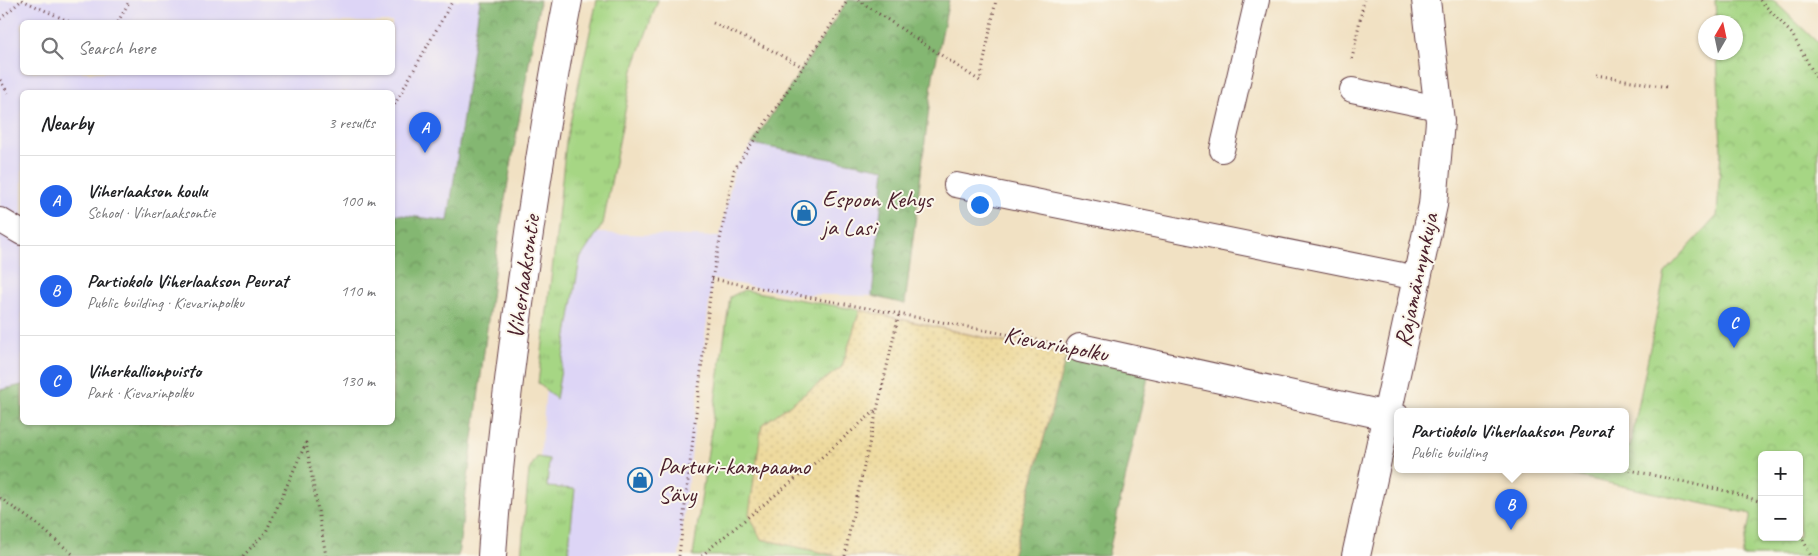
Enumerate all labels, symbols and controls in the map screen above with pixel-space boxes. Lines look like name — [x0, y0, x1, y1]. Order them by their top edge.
north arrow — [1698, 15, 1743, 60]
search box — [20, 20, 395, 75]
icon: search — [38, 34, 66, 62]
text: Search here — [78, 36, 155, 60]
text: Nearby — [40, 110, 93, 136]
pin: A — [409, 112, 441, 153]
text: 3 results — [328, 113, 375, 133]
text: Viherlaakson koulu — [87, 179, 207, 203]
place label: Espoon Kehys ja Lasi — [820, 184, 934, 242]
text: A — [52, 191, 60, 211]
text: 100 m — [341, 191, 375, 211]
your location — [967, 192, 993, 218]
shop icon: Espoon Kehys ja Lasi — [791, 200, 817, 226]
text: School · Viherlaaksontie — [87, 203, 215, 223]
street label: Rajamännynkuja — [1387, 209, 1445, 349]
street label: Viherlaaksontie — [499, 211, 547, 341]
text: Partiokolo Viherlaakson Peurat — [87, 269, 288, 293]
text: B — [52, 281, 60, 301]
text: 110 m — [341, 281, 375, 301]
text: Public building · Kievarinpolku — [87, 293, 244, 313]
pin: C — [1718, 307, 1750, 348]
street label: Kievarinpolku — [1001, 319, 1113, 369]
text: Viherkallionpuisto — [87, 359, 201, 383]
text: C — [52, 371, 60, 391]
text: 130 m — [341, 371, 375, 391]
text: Park · Kievarinpolku — [87, 383, 193, 403]
popup — [1394, 408, 1629, 473]
text: Partiokolo Viherlaakson Peurat — [1411, 419, 1612, 443]
text: Public building — [1411, 443, 1487, 463]
place label: Parturi-kampaamo Sävy — [658, 451, 811, 509]
map controls — [1758, 451, 1803, 541]
button: + — [1758, 451, 1803, 496]
shop icon: Parturi-kampaamo Sävy — [627, 467, 653, 493]
pin: B — [1495, 489, 1527, 530]
button: − — [1758, 496, 1803, 541]

